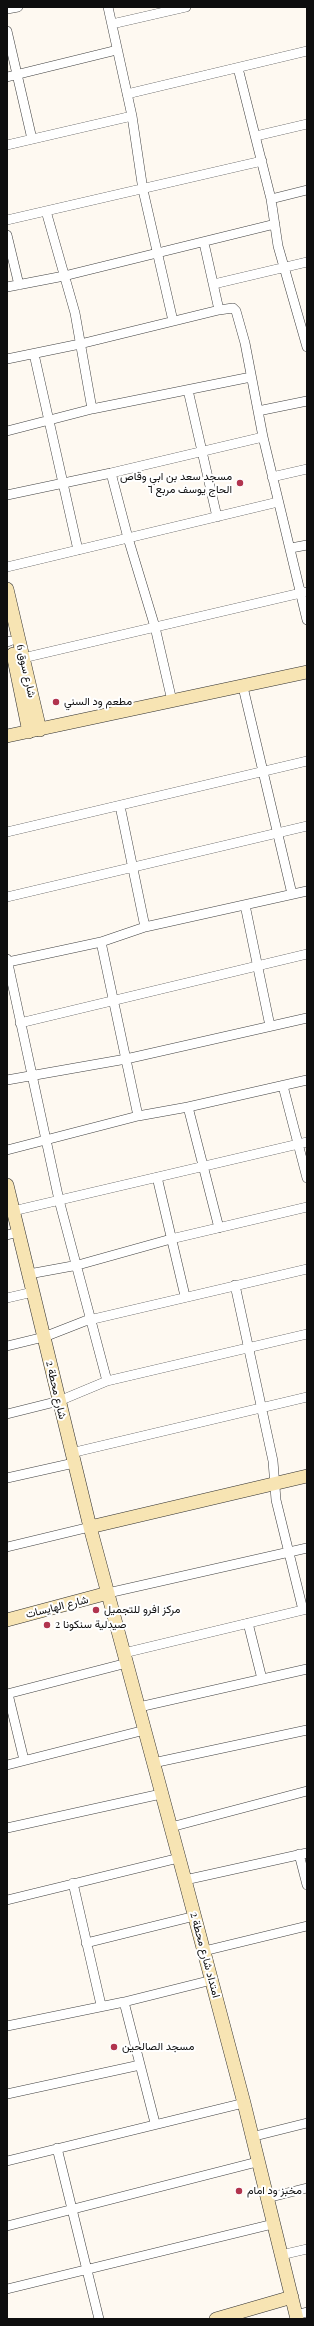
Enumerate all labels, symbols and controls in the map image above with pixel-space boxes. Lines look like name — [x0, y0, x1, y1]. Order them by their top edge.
place label: مسجد سعد بن ابي وقاص الحاج يوسف مربع ٦ — [120, 470, 232, 496]
marker: مسجد سعد بن ابي وقاص الحاج يوسف مربع ٦ — [235, 478, 245, 488]
street label: شارع سوق 6 — [13, 643, 39, 699]
place label: مطعم ود السني — [64, 695, 132, 709]
marker: مطعم ود السني — [51, 697, 61, 707]
street label: شارع محطة 2 — [43, 1360, 69, 1420]
street label: شارع الهايسات — [24, 1593, 90, 1621]
place label: مركز افرو للتجميل — [104, 1603, 180, 1617]
marker: مركز افرو للتجميل — [91, 1605, 101, 1615]
place label: صيدلية سنكونا 2 — [55, 1618, 127, 1632]
marker: صيدلية سنكونا 2 — [42, 1620, 52, 1630]
street label: امتداد شارع محطة 2 — [187, 1911, 223, 1999]
place label: مسجد الصالحين — [122, 2040, 194, 2054]
marker: مسجد الصالحين — [109, 2042, 119, 2052]
place label: مخبز ود امام — [247, 2184, 302, 2198]
marker: مخبز ود امام — [234, 2186, 244, 2196]

